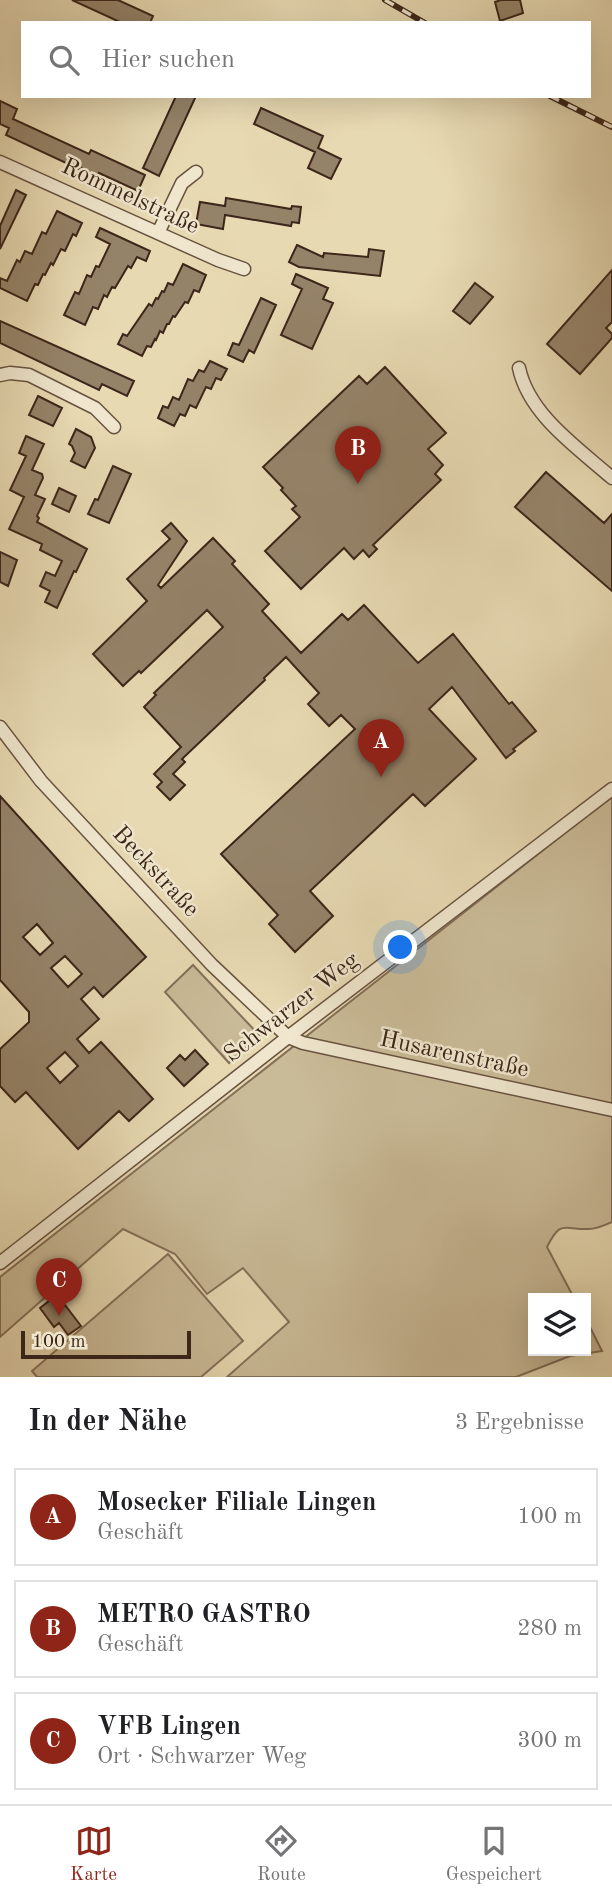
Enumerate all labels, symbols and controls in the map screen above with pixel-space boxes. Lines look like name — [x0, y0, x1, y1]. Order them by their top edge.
search box — [21, 21, 591, 98]
icon: search — [45, 41, 83, 79]
text: Hier suchen — [101, 47, 235, 73]
street label: Rommelstraße — [57, 155, 203, 239]
pin: B — [335, 426, 381, 484]
pin: A — [358, 719, 404, 777]
street label: Beckstraße — [107, 822, 203, 922]
your location — [383, 930, 417, 964]
street label: Schwarzer Weg — [220, 948, 364, 1068]
street label: Husarenstraße — [377, 1027, 531, 1083]
pin: C — [36, 1258, 82, 1316]
map controls — [528, 1293, 591, 1356]
button: layers — [528, 1293, 591, 1356]
scale bar — [21, 1328, 191, 1360]
text: 100 m — [32, 1333, 85, 1352]
text: In der Nähe — [28, 1407, 187, 1437]
text: 3 Ergebnisse — [455, 1411, 584, 1434]
text: Mosecker Filiale Lingen — [97, 1490, 377, 1516]
text: A — [44, 1505, 62, 1528]
text: 100 m — [517, 1505, 582, 1528]
text: Geschäft — [97, 1521, 184, 1544]
text: METRO GASTRO — [97, 1602, 311, 1628]
text: B — [45, 1617, 61, 1640]
text: 280 m — [517, 1617, 582, 1640]
text: Geschäft — [97, 1633, 184, 1656]
text: VFB Lingen — [97, 1714, 241, 1740]
text: C — [45, 1729, 61, 1752]
text: 300 m — [517, 1729, 582, 1752]
text: Ort · Schwarzer Weg — [97, 1745, 307, 1768]
tab: Karte — [70, 1822, 117, 1887]
tab: Route — [257, 1822, 306, 1887]
tab: Gespeichert — [446, 1822, 542, 1887]

